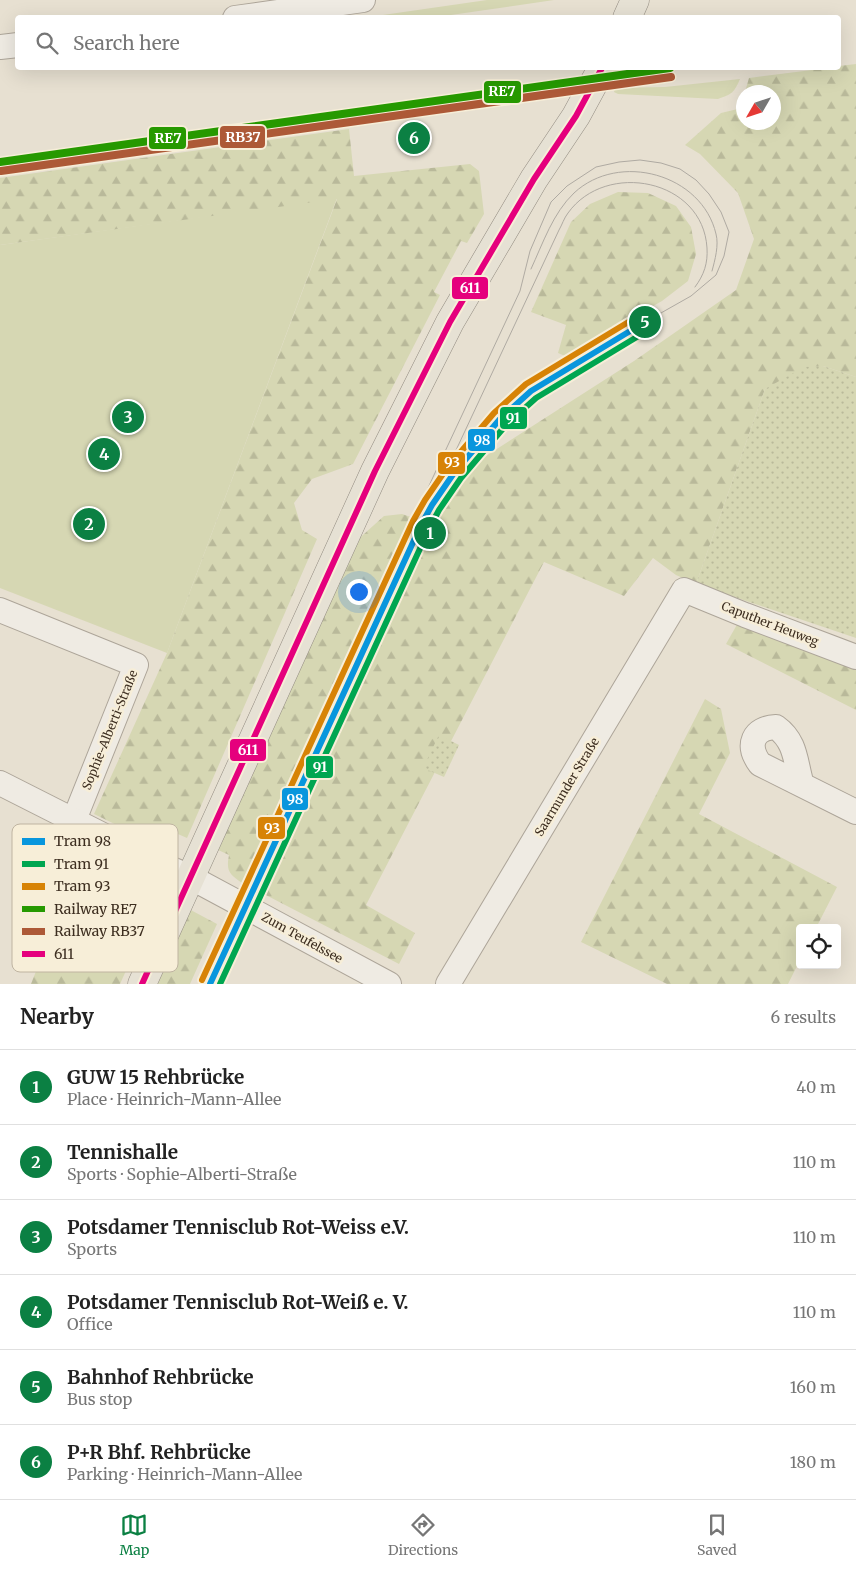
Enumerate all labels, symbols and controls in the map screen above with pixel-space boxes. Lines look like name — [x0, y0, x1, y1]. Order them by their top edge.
search box — [15, 15, 841, 70]
icon: search — [33, 29, 61, 57]
text: Search here — [73, 31, 180, 55]
line badge: RE7 — [483, 80, 522, 104]
text: RE7 — [488, 82, 516, 100]
north arrow — [736, 85, 781, 130]
pin: 6 — [398, 119, 430, 157]
line badge: RB37 — [219, 125, 266, 149]
line badge: RE7 — [148, 126, 187, 150]
text: RB37 — [225, 128, 261, 146]
text: RE7 — [154, 129, 182, 147]
line badge: 611 — [451, 276, 489, 300]
text: 611 — [460, 279, 481, 297]
pin: 5 — [629, 303, 661, 341]
pin: 3 — [112, 398, 144, 436]
line badge: 91 — [499, 406, 528, 430]
text: 91 — [506, 409, 521, 427]
line badge: 98 — [467, 428, 496, 452]
text: 98 — [473, 431, 491, 449]
pin: 4 — [88, 435, 120, 473]
line badge: 93 — [437, 451, 466, 475]
text: 93 — [444, 453, 460, 471]
pin: 2 — [73, 505, 105, 543]
pin: 1 — [414, 514, 446, 552]
your location — [346, 579, 372, 605]
street label: Caputher Heuweg — [719, 598, 822, 649]
street label: Sophie-Alberti-Straße — [79, 668, 140, 792]
street label: Saarmunder Straße — [531, 735, 602, 839]
line badge: 611 — [229, 738, 267, 762]
text: 611 — [238, 741, 259, 759]
line badge: 91 — [305, 755, 334, 779]
text: 91 — [313, 758, 328, 776]
line badge: 98 — [281, 787, 309, 811]
text: 98 — [286, 790, 304, 808]
line badge: 93 — [257, 816, 286, 840]
text: 93 — [264, 819, 280, 837]
legend — [12, 824, 178, 972]
text: Tram 98 — [54, 832, 111, 850]
text: Tram 91 — [54, 855, 109, 873]
text: Tram 93 — [54, 877, 110, 895]
text: Railway RE7 — [54, 900, 137, 918]
street label: Zum Teufelssee — [259, 909, 345, 966]
text: Railway RB37 — [54, 922, 145, 940]
map controls — [796, 924, 841, 969]
button: locate — [796, 924, 841, 969]
text: 611 — [54, 945, 74, 963]
text: Nearby — [20, 1003, 94, 1030]
text: 6 results — [771, 1007, 836, 1027]
text: GUW 15 Rehbrücke — [67, 1065, 244, 1089]
text: 1 — [32, 1077, 40, 1097]
text: 40 m — [796, 1077, 836, 1097]
text: Place · Heinrich-Mann-Allee — [67, 1089, 281, 1109]
text: Tennishalle — [67, 1140, 178, 1164]
text: 2 — [31, 1152, 41, 1172]
text: 110 m — [793, 1152, 836, 1172]
text: Sports · Sophie-Alberti-Straße — [67, 1164, 297, 1184]
text: Potsdamer Tennisclub Rot-Weiss e.V. — [67, 1215, 409, 1239]
text: 3 — [31, 1227, 41, 1247]
text: 110 m — [793, 1227, 836, 1247]
text: Sports — [67, 1239, 117, 1259]
text: Potsdamer Tennisclub Rot-Weiß e. V. — [67, 1290, 409, 1314]
text: 4 — [31, 1302, 41, 1322]
text: 110 m — [793, 1302, 836, 1322]
text: Office — [67, 1314, 113, 1334]
text: Bahnhof Rehbrücke — [67, 1365, 254, 1389]
text: 5 — [31, 1377, 41, 1397]
text: 160 m — [790, 1377, 836, 1397]
text: Bus stop — [67, 1389, 132, 1409]
text: P+R Bhf. Rehbrücke — [67, 1440, 251, 1464]
text: 6 — [31, 1452, 41, 1472]
text: 180 m — [790, 1452, 836, 1472]
text: Parking · Heinrich-Mann-Allee — [67, 1464, 302, 1484]
tab: Map — [119, 1511, 149, 1559]
tab: Directions — [388, 1511, 458, 1559]
tab: Saved — [697, 1511, 737, 1559]

